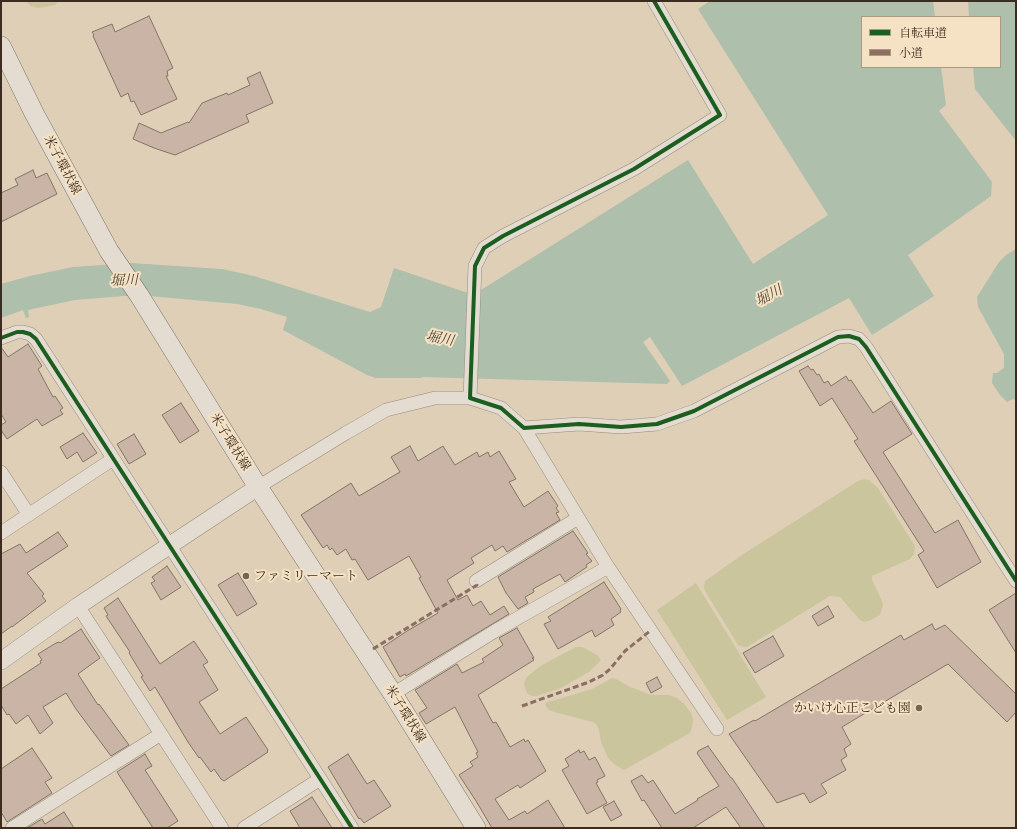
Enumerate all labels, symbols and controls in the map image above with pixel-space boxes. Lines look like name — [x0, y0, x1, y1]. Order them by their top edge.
legend — [861, 16, 1001, 68]
text: 自転車道 — [899, 25, 947, 41]
text: 小道 — [899, 45, 923, 61]
street label: 米子環状線 — [40, 133, 84, 197]
water label: 堀川 — [110, 272, 138, 290]
water label: 堀川 — [753, 282, 785, 310]
water label: 堀川 — [425, 328, 455, 350]
street label: 米子環状線 — [206, 410, 254, 474]
place label: ファミリーマート — [254, 568, 358, 584]
marker: ファミリーマート — [241, 571, 251, 581]
street label: 米子環状線 — [381, 682, 429, 746]
place label: かいけ心正こども園 — [794, 700, 911, 716]
marker: かいけ心正こども園 — [914, 703, 924, 713]

